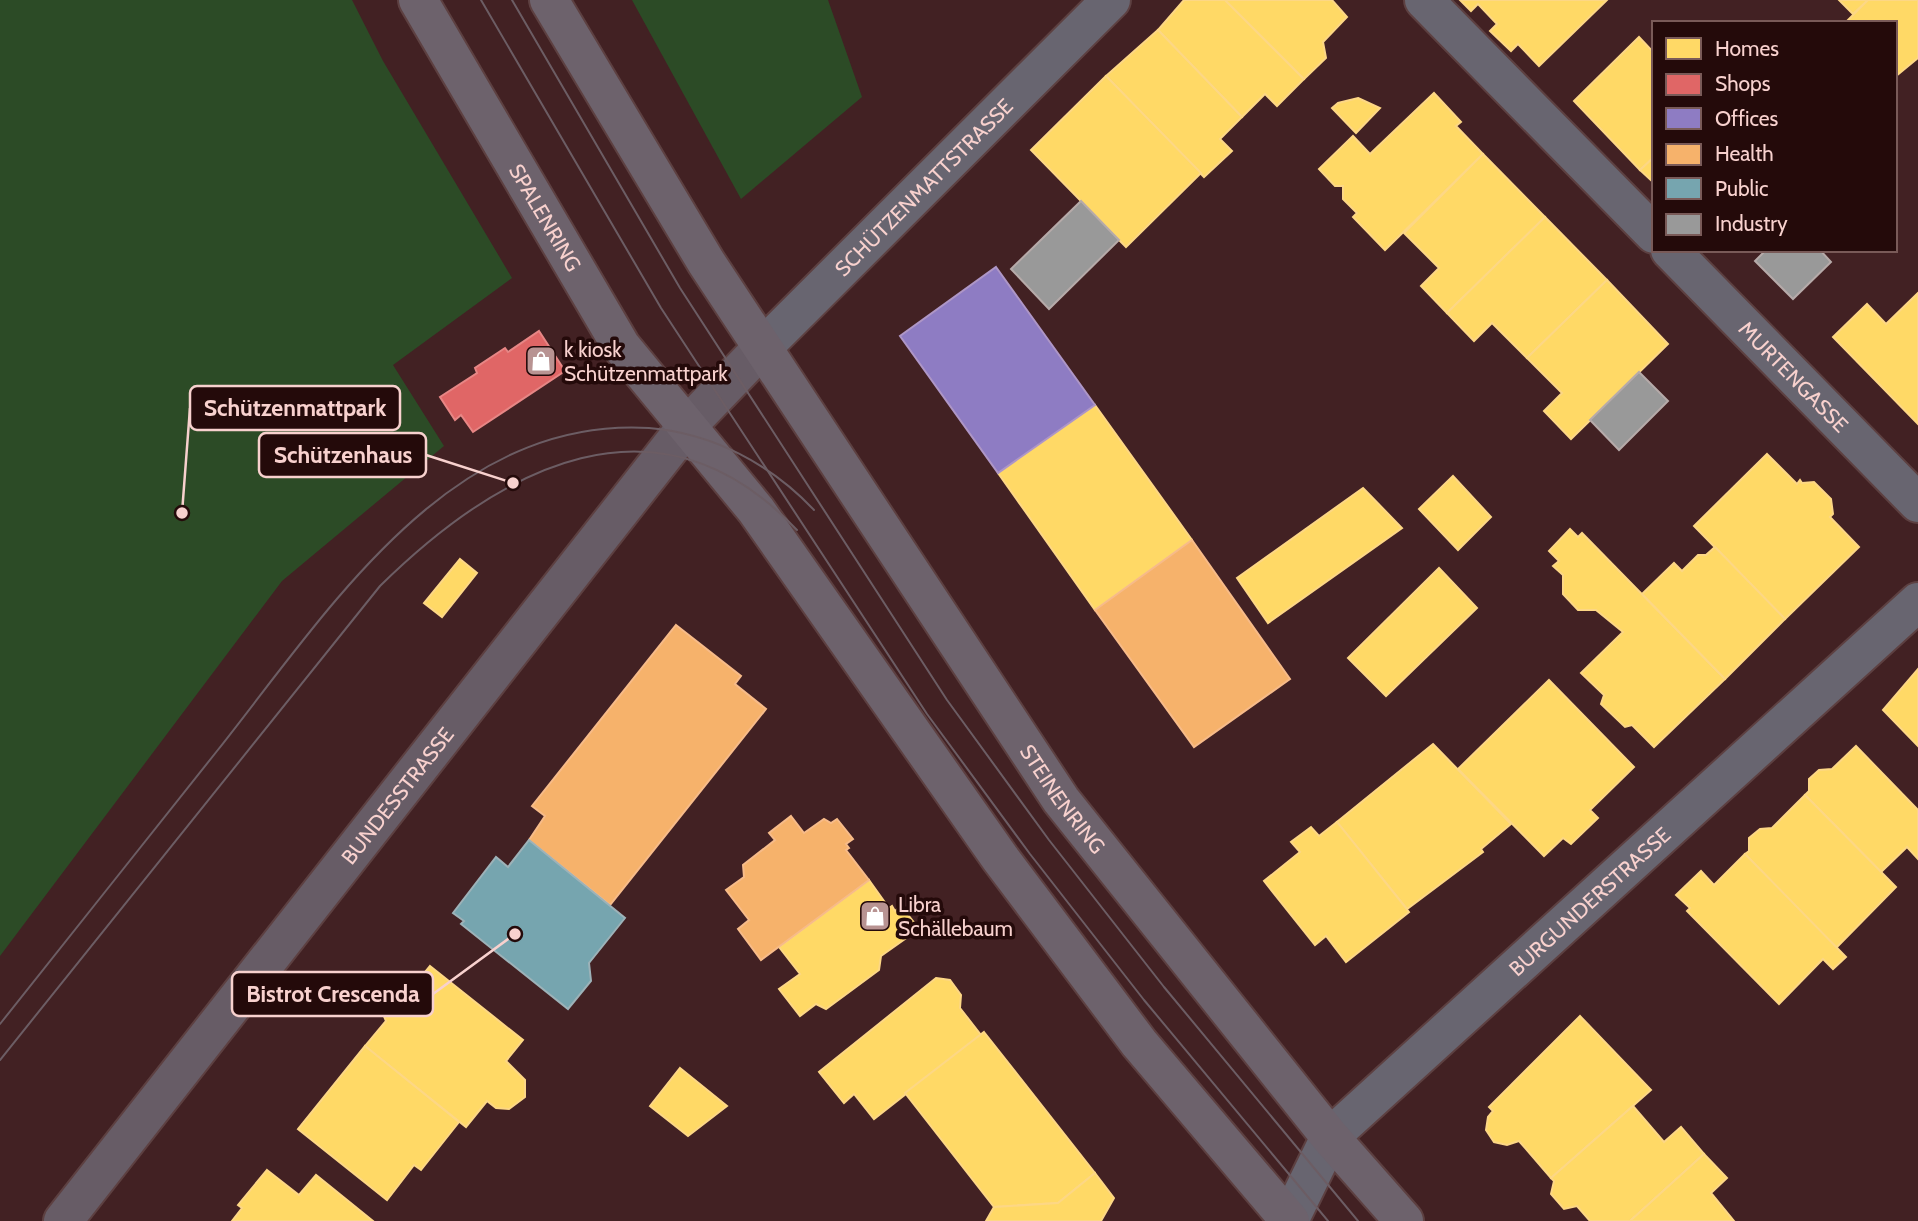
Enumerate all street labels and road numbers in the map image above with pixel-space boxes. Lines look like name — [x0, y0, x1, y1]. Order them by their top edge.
street label: SCHÜTZENMATTSTRASSE — [829, 93, 1018, 281]
street label: SPALENRING — [504, 159, 587, 276]
street label: MURTENGASSE — [1734, 316, 1854, 437]
street label: BUNDESSTRASSE — [336, 722, 458, 869]
street label: STEINENRING — [1015, 739, 1111, 858]
street label: BURGUNDERSTRASSE — [1503, 821, 1675, 981]

